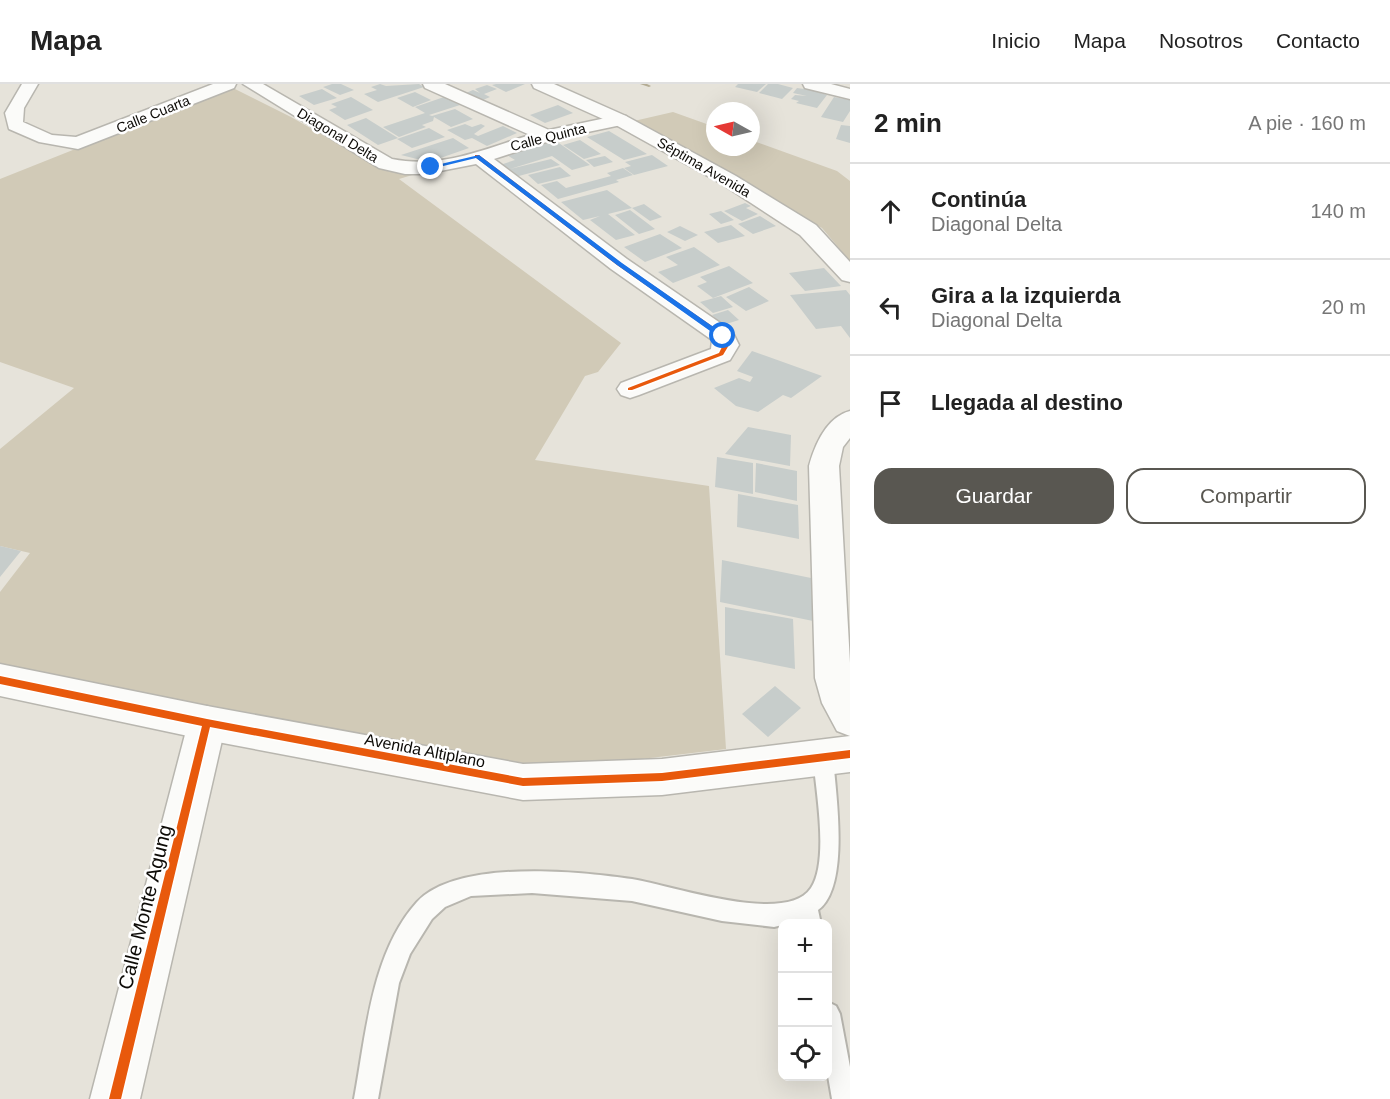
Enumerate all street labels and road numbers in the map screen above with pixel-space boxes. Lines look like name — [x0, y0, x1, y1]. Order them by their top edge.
street label: Calle Cuarta — [114, 92, 192, 136]
street label: Diagonal Delta — [295, 104, 382, 166]
street label: Calle Quinta — [509, 120, 588, 154]
street label: Séptima Avenida — [655, 134, 754, 200]
street label: Avenida Altiplano — [363, 730, 487, 771]
street label: Calle Monte Agung — [114, 822, 176, 992]

